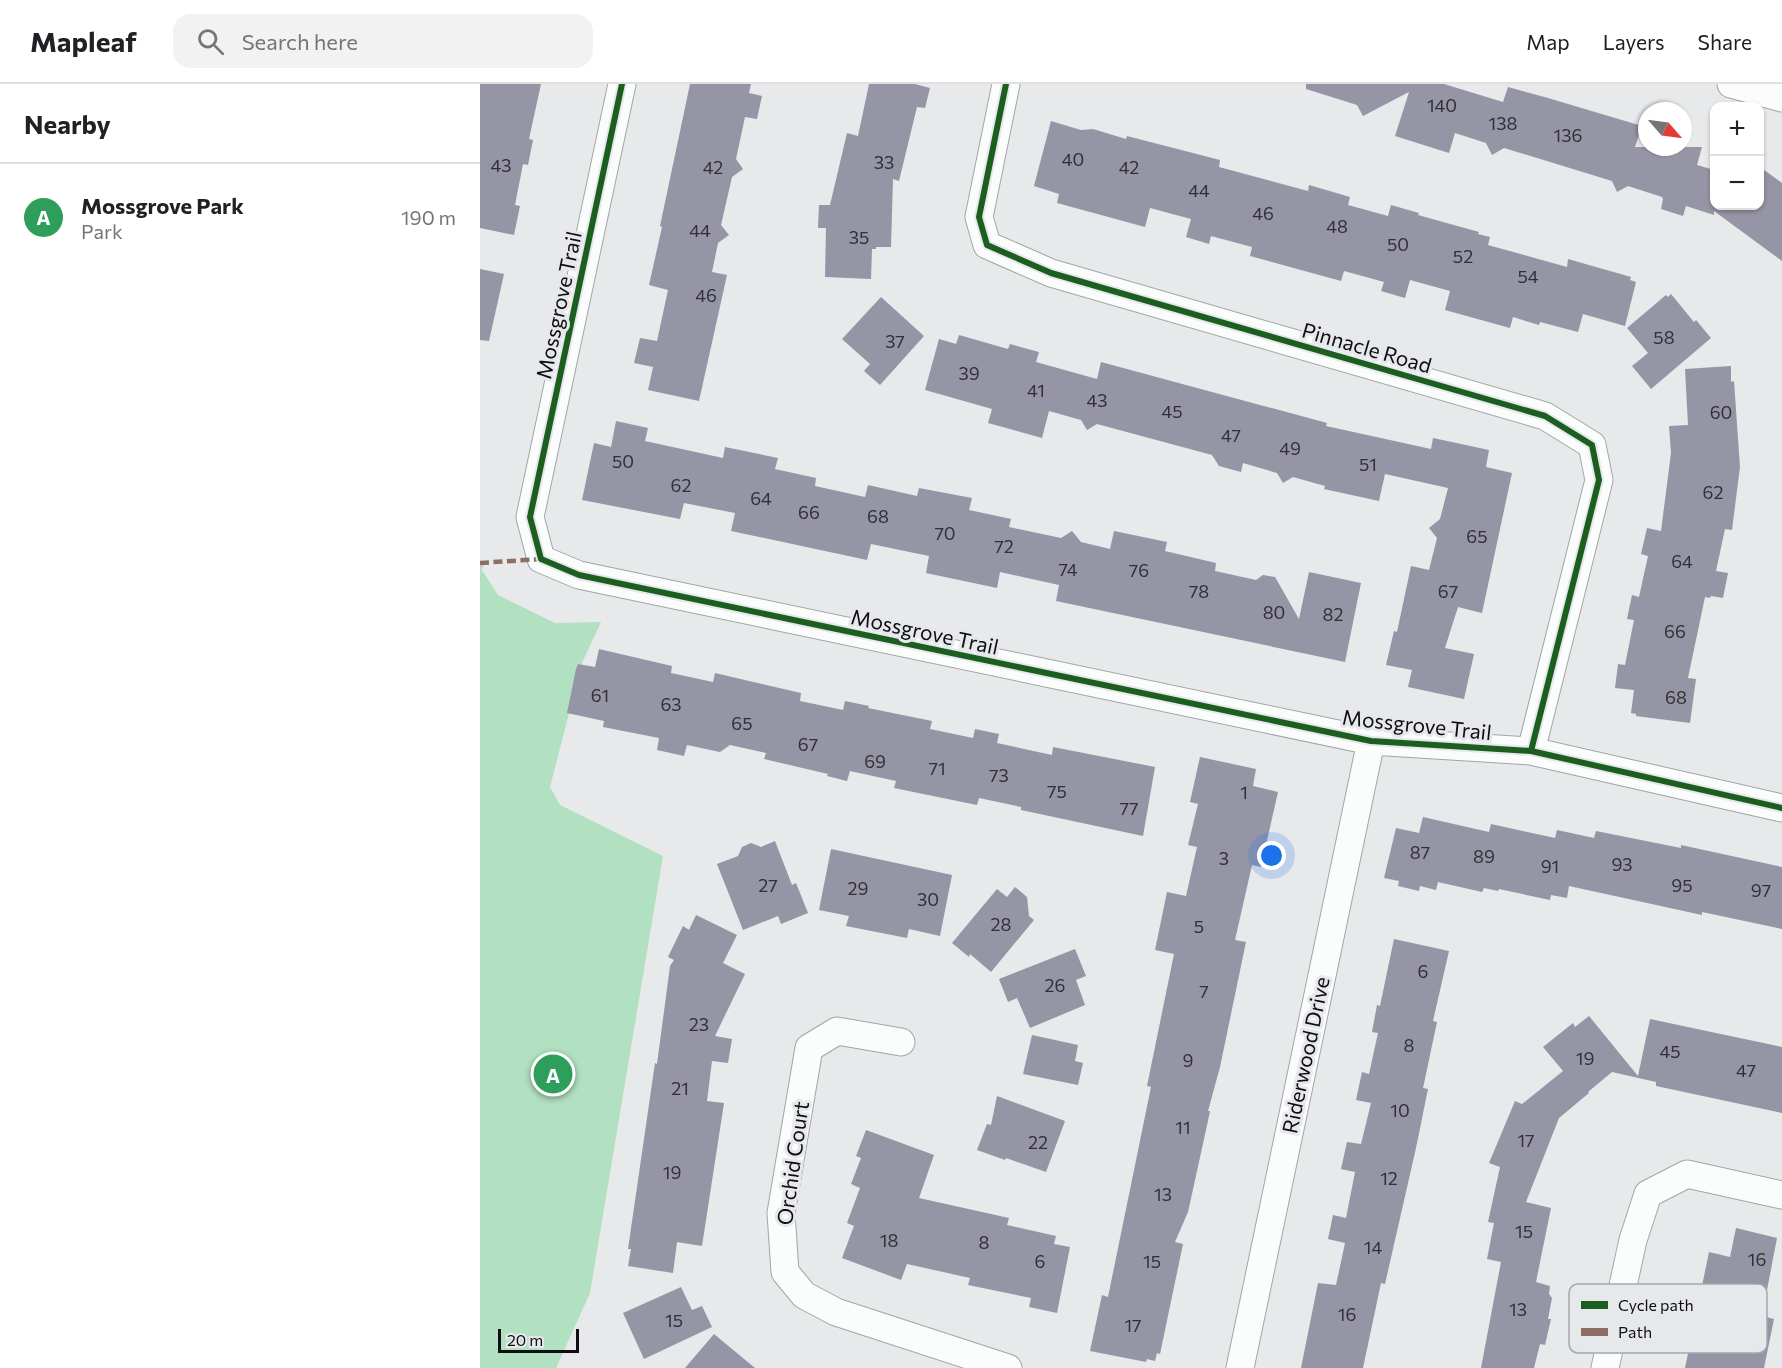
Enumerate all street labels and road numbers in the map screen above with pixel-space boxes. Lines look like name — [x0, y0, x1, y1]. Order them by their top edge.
street label: Mossgrove Trail — [530, 229, 586, 381]
street label: Pinnacle Road — [1299, 317, 1435, 377]
street label: Mossgrove Trail — [849, 603, 1001, 659]
street label: Mossgrove Trail — [1341, 704, 1493, 744]
street label: Riderwood Drive — [1276, 974, 1334, 1136]
street label: Orchid Court — [771, 1099, 813, 1227]

